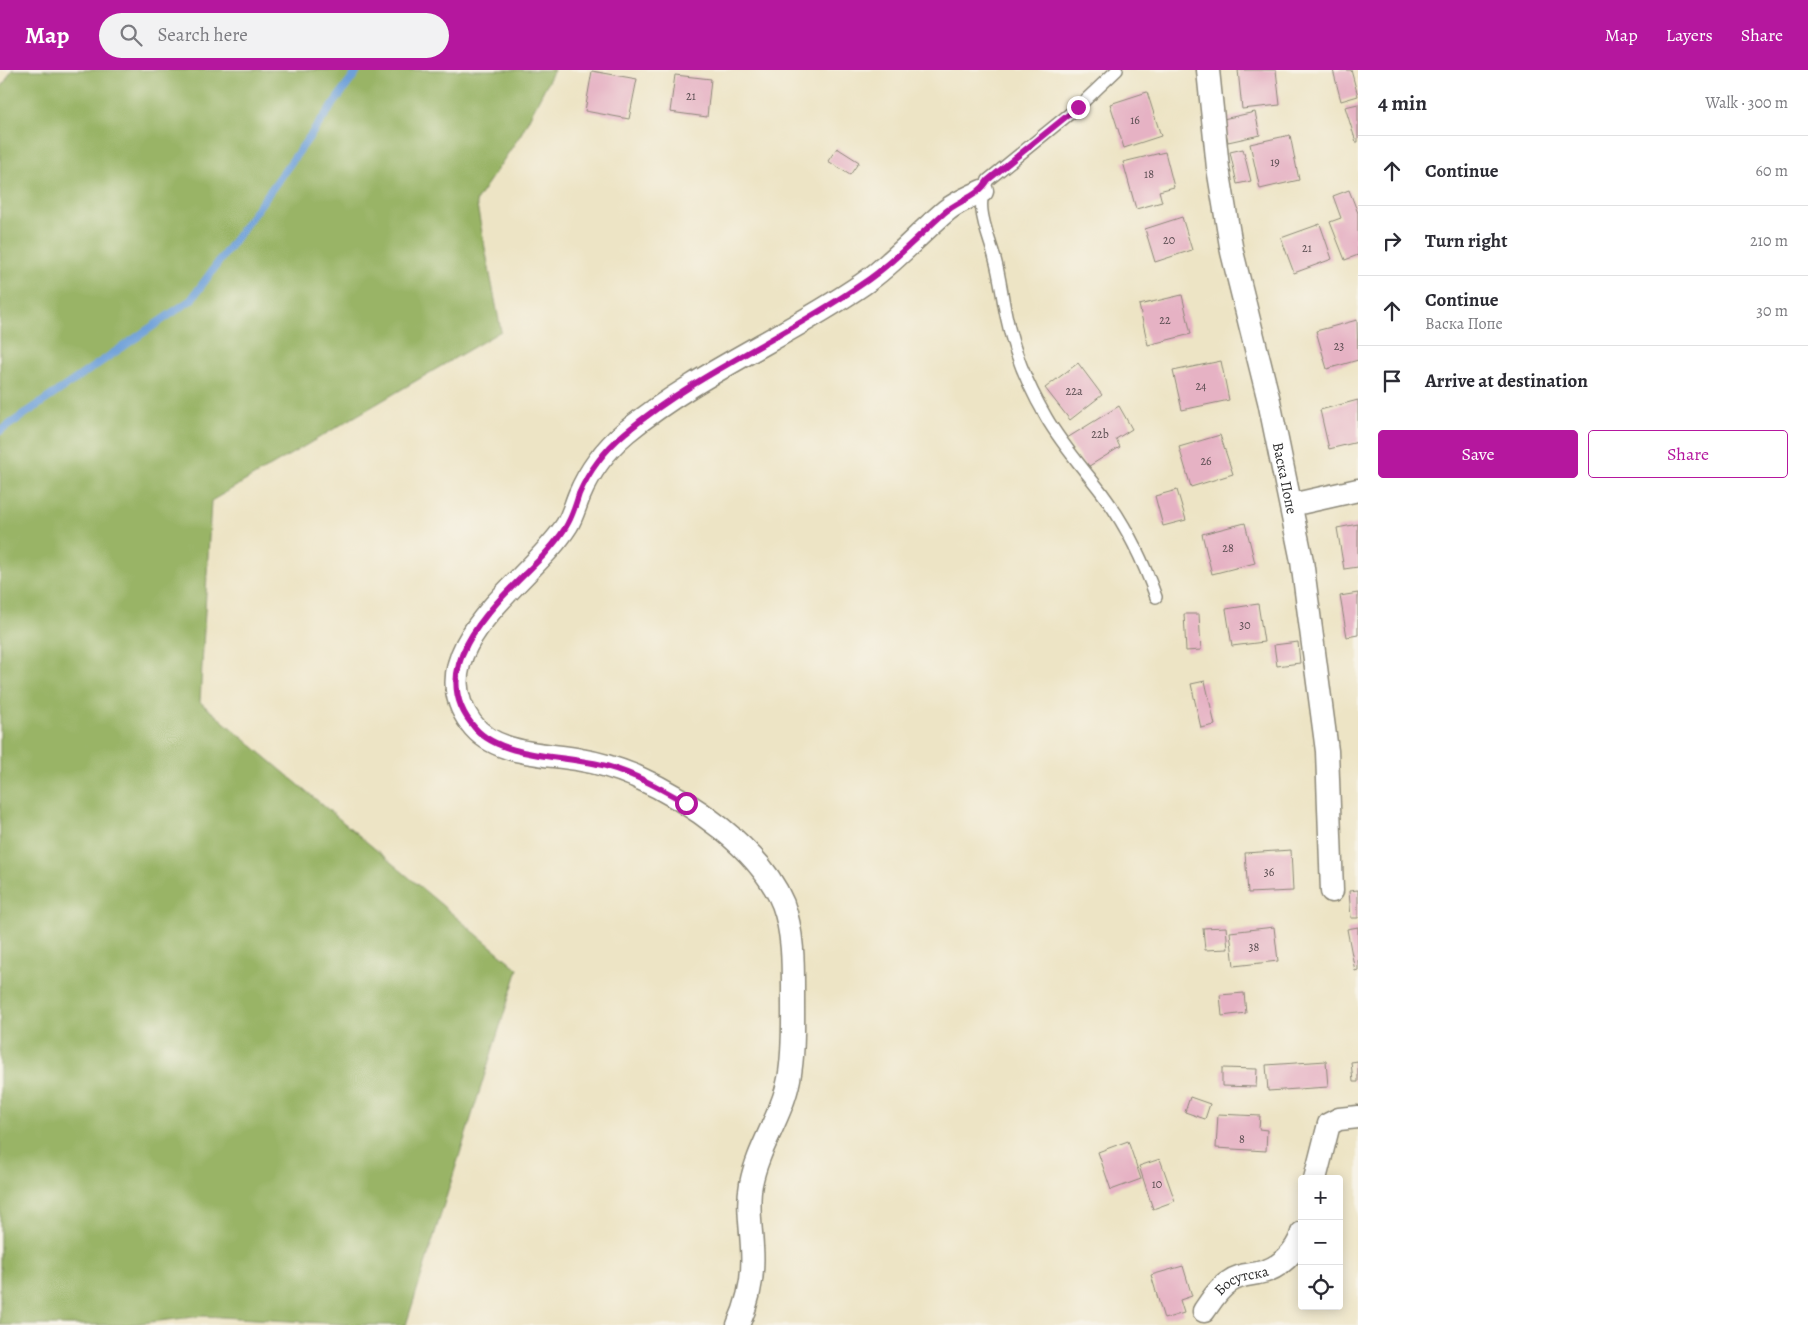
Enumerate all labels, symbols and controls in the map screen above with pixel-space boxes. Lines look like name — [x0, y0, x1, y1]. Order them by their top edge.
search box — [99, 13, 449, 58]
text: Map — [25, 19, 69, 51]
icon: search — [117, 21, 145, 49]
text: Search here — [157, 22, 248, 48]
text: Map — [1605, 23, 1638, 47]
text: Layers — [1666, 23, 1713, 47]
text: Share — [1741, 23, 1783, 47]
house number: 21 — [686, 88, 696, 104]
text: 4 min — [1378, 89, 1427, 117]
text: Walk · 300 m — [1705, 92, 1788, 114]
route end — [1067, 96, 1090, 119]
house number: 16 — [1130, 112, 1140, 128]
house number: 19 — [1270, 154, 1280, 170]
icon: ahead — [1378, 157, 1406, 185]
text: Continue — [1425, 158, 1499, 184]
text: 60 m — [1756, 160, 1788, 182]
house number: 18 — [1144, 166, 1154, 182]
icon: right — [1378, 227, 1406, 255]
text: Turn right — [1425, 228, 1507, 254]
text: 210 m — [1750, 230, 1788, 252]
house number: 20 — [1163, 232, 1175, 248]
house number: 21 — [1302, 240, 1312, 256]
text: Continue — [1425, 287, 1499, 313]
icon: ahead — [1378, 297, 1406, 325]
text: 30 m — [1756, 300, 1788, 322]
house number: 22 — [1159, 312, 1171, 328]
text: Васка Попе — [1425, 313, 1503, 335]
house number: 23 — [1334, 338, 1344, 354]
icon: arrive — [1378, 367, 1406, 395]
text: Arrive at destination — [1425, 368, 1588, 394]
house number: 24 — [1195, 378, 1207, 394]
house number: 22a — [1066, 383, 1083, 399]
house number: 22b — [1091, 426, 1109, 442]
button: Save — [1378, 430, 1578, 478]
button: Share — [1588, 430, 1788, 478]
street label: Васка Попе — [1268, 440, 1302, 516]
house number: 26 — [1200, 453, 1212, 469]
house number: 28 — [1222, 540, 1234, 556]
house number: 30 — [1239, 617, 1251, 633]
route start — [675, 792, 698, 815]
house number: 36 — [1264, 864, 1275, 880]
house number: 38 — [1249, 939, 1260, 955]
house number: 8 — [1239, 1131, 1245, 1147]
map controls — [1298, 1175, 1343, 1310]
button: + — [1298, 1175, 1343, 1220]
house number: 10 — [1152, 1176, 1162, 1192]
button: − — [1298, 1220, 1343, 1265]
street label: Босутска — [1210, 1261, 1271, 1300]
button: locate — [1298, 1265, 1343, 1310]

